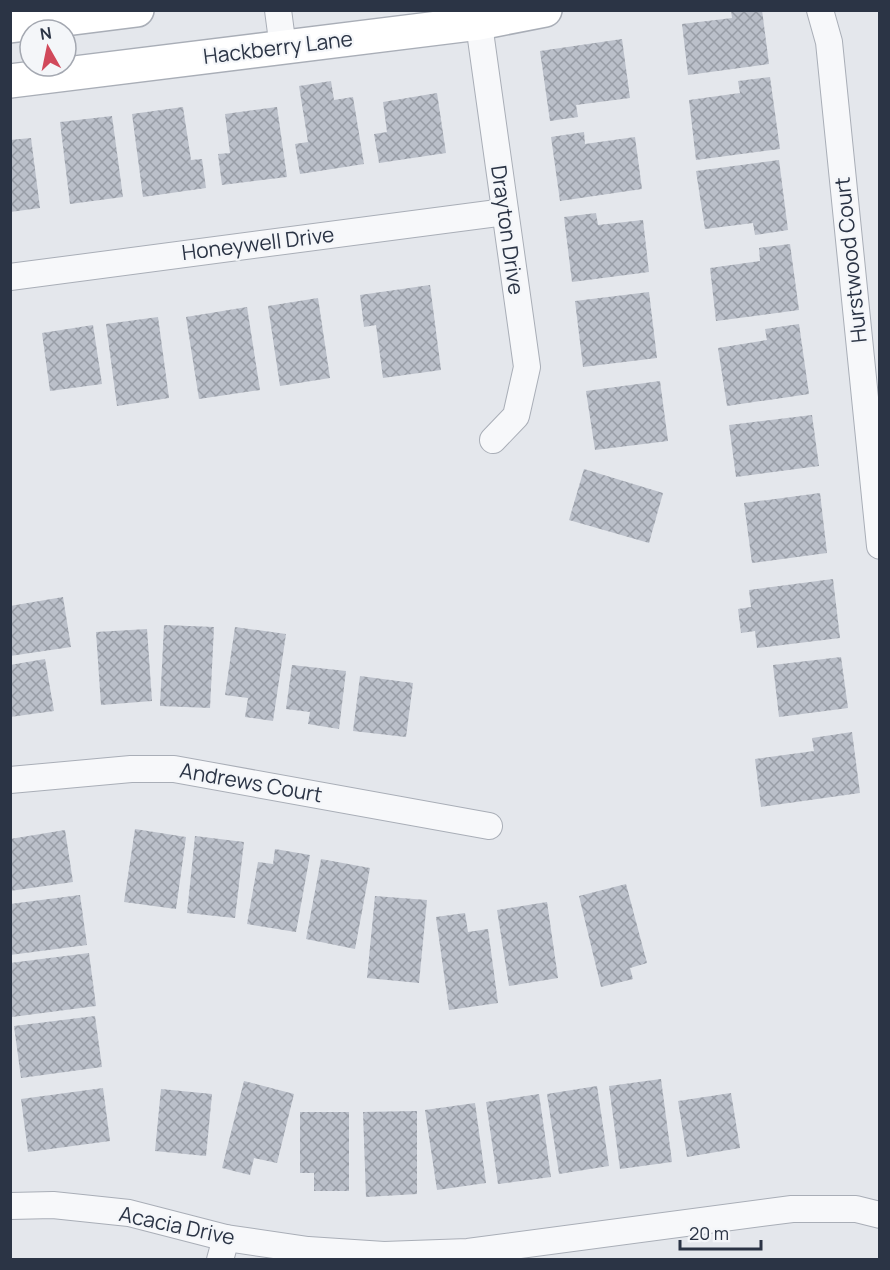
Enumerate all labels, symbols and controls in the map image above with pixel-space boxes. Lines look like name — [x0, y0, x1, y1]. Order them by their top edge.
north arrow — [18, 18, 78, 78]
text: N — [38, 21, 53, 45]
street label: Hackberry Lane — [202, 24, 354, 70]
street label: Drayton Drive — [485, 163, 531, 296]
street label: Hurstwood Court — [827, 176, 873, 344]
street label: Honeywell Drive — [180, 220, 336, 266]
street label: Andrews Court — [178, 756, 325, 808]
street label: Acacia Drive — [117, 1199, 238, 1251]
scale bar — [680, 1213, 761, 1251]
text: 20 m — [689, 1221, 729, 1245]

